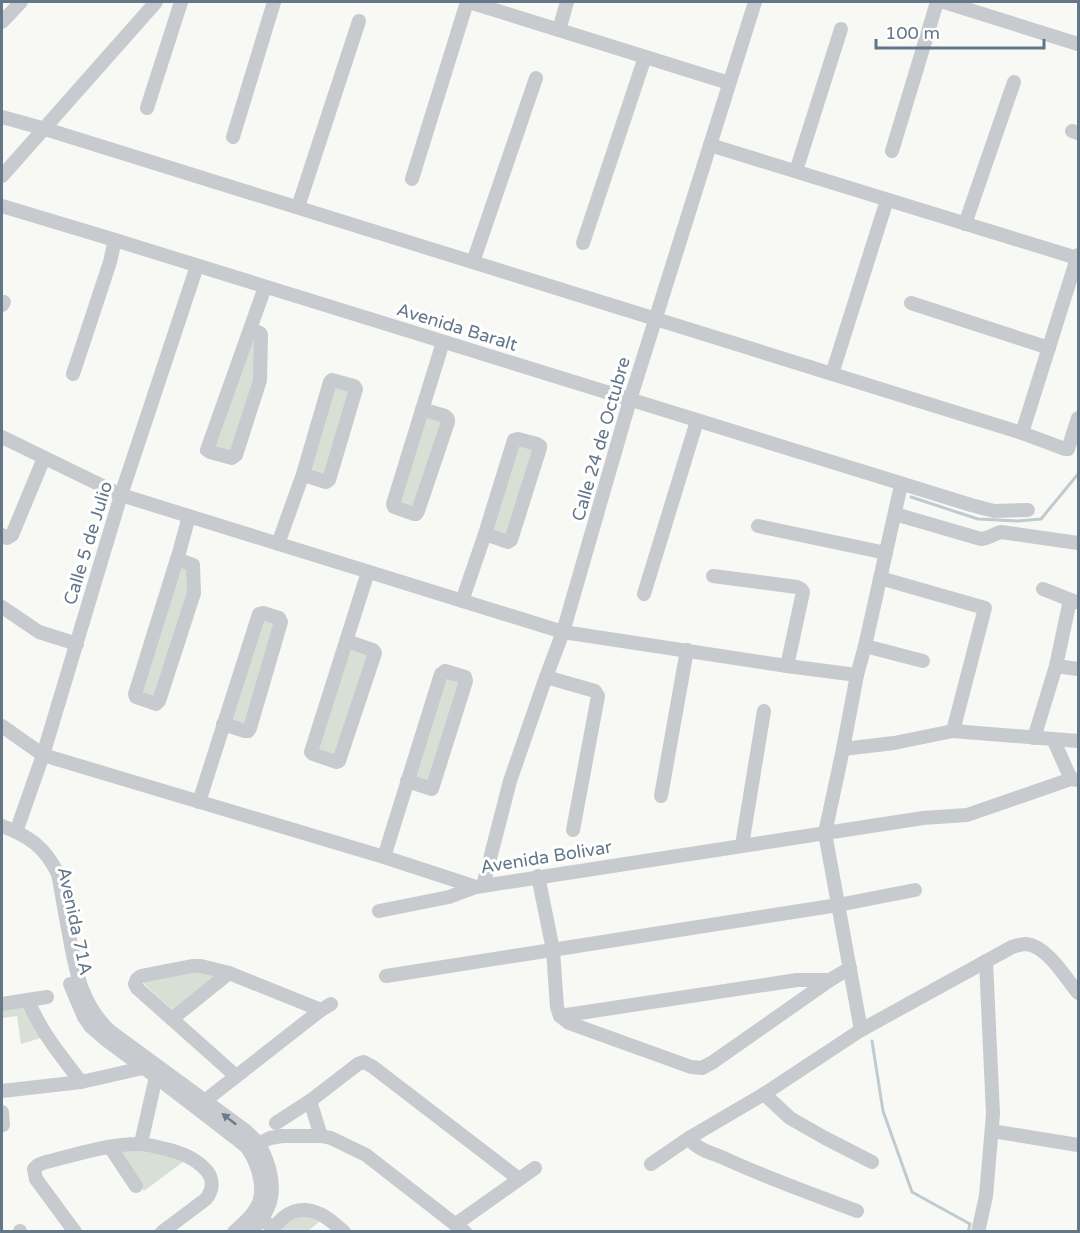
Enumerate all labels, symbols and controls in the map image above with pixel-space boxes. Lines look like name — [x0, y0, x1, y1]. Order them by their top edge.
scale bar — [876, 12, 1044, 50]
text: 100 m — [885, 22, 940, 44]
street label: Avenida Baralt — [394, 298, 520, 356]
street label: Calle 24 de Octubre — [567, 354, 635, 524]
street label: Calle 5 de Julio — [59, 479, 117, 607]
street label: Avenida Bolivar — [479, 836, 613, 878]
street label: Avenida 71A — [53, 865, 97, 977]
one-way arrow — [222, 1113, 237, 1125]

